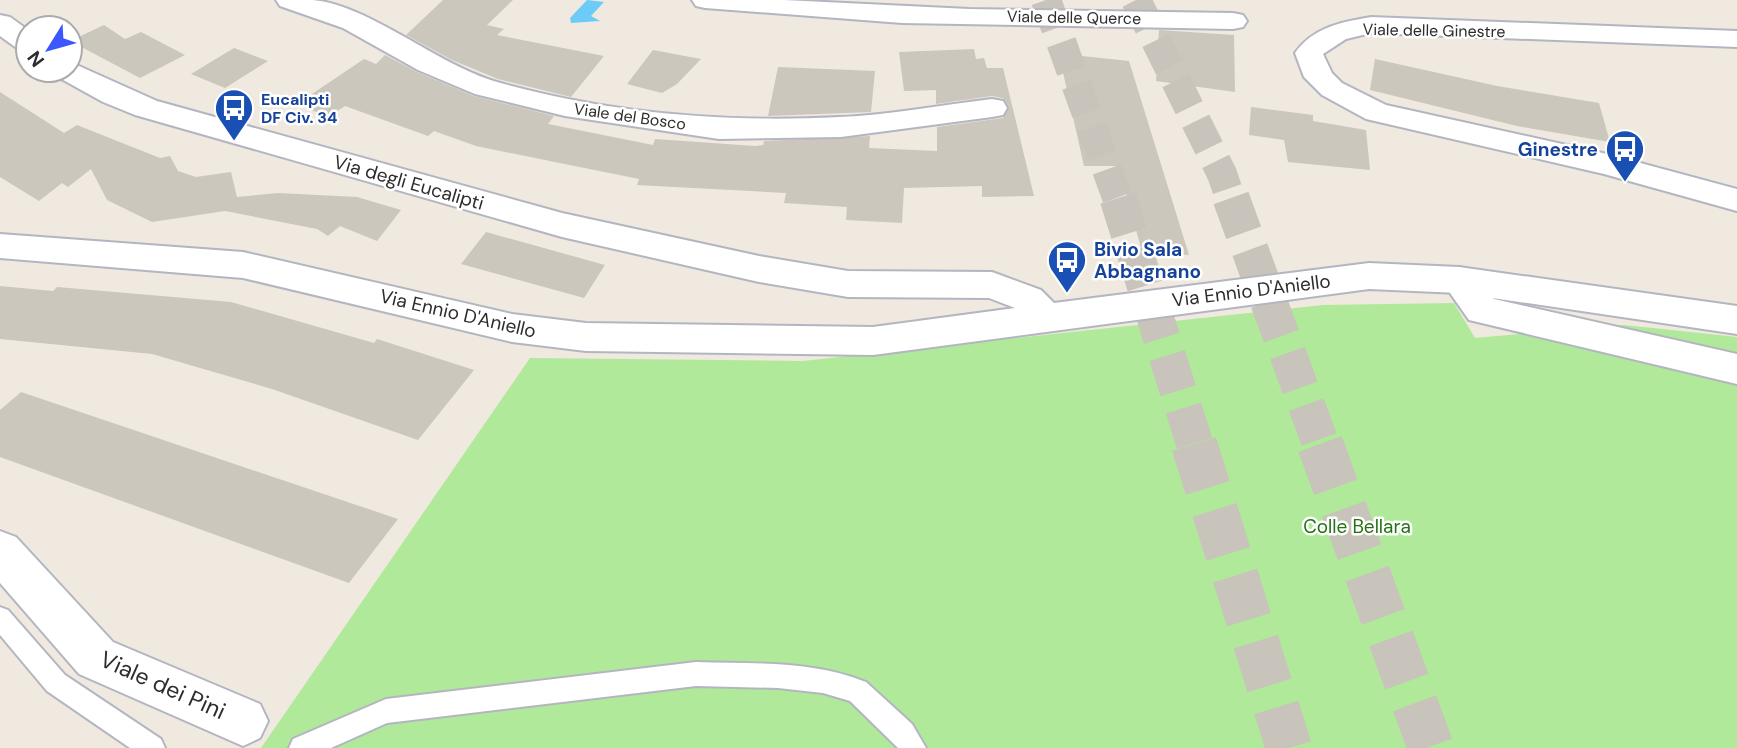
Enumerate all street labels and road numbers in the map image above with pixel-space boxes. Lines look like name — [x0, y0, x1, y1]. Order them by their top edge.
street label: Viale delle Querce — [1007, 6, 1141, 29]
street label: Viale delle Ginestre — [1362, 19, 1505, 42]
street label: Viale del Bosco — [573, 98, 687, 135]
street label: Via degli Eucalipti — [331, 149, 487, 216]
street label: Via Ennio D'Aniello — [1170, 268, 1332, 313]
street label: Via Ennio D'Aniello — [377, 283, 538, 344]
street label: Viale dei Pini — [95, 644, 231, 726]

